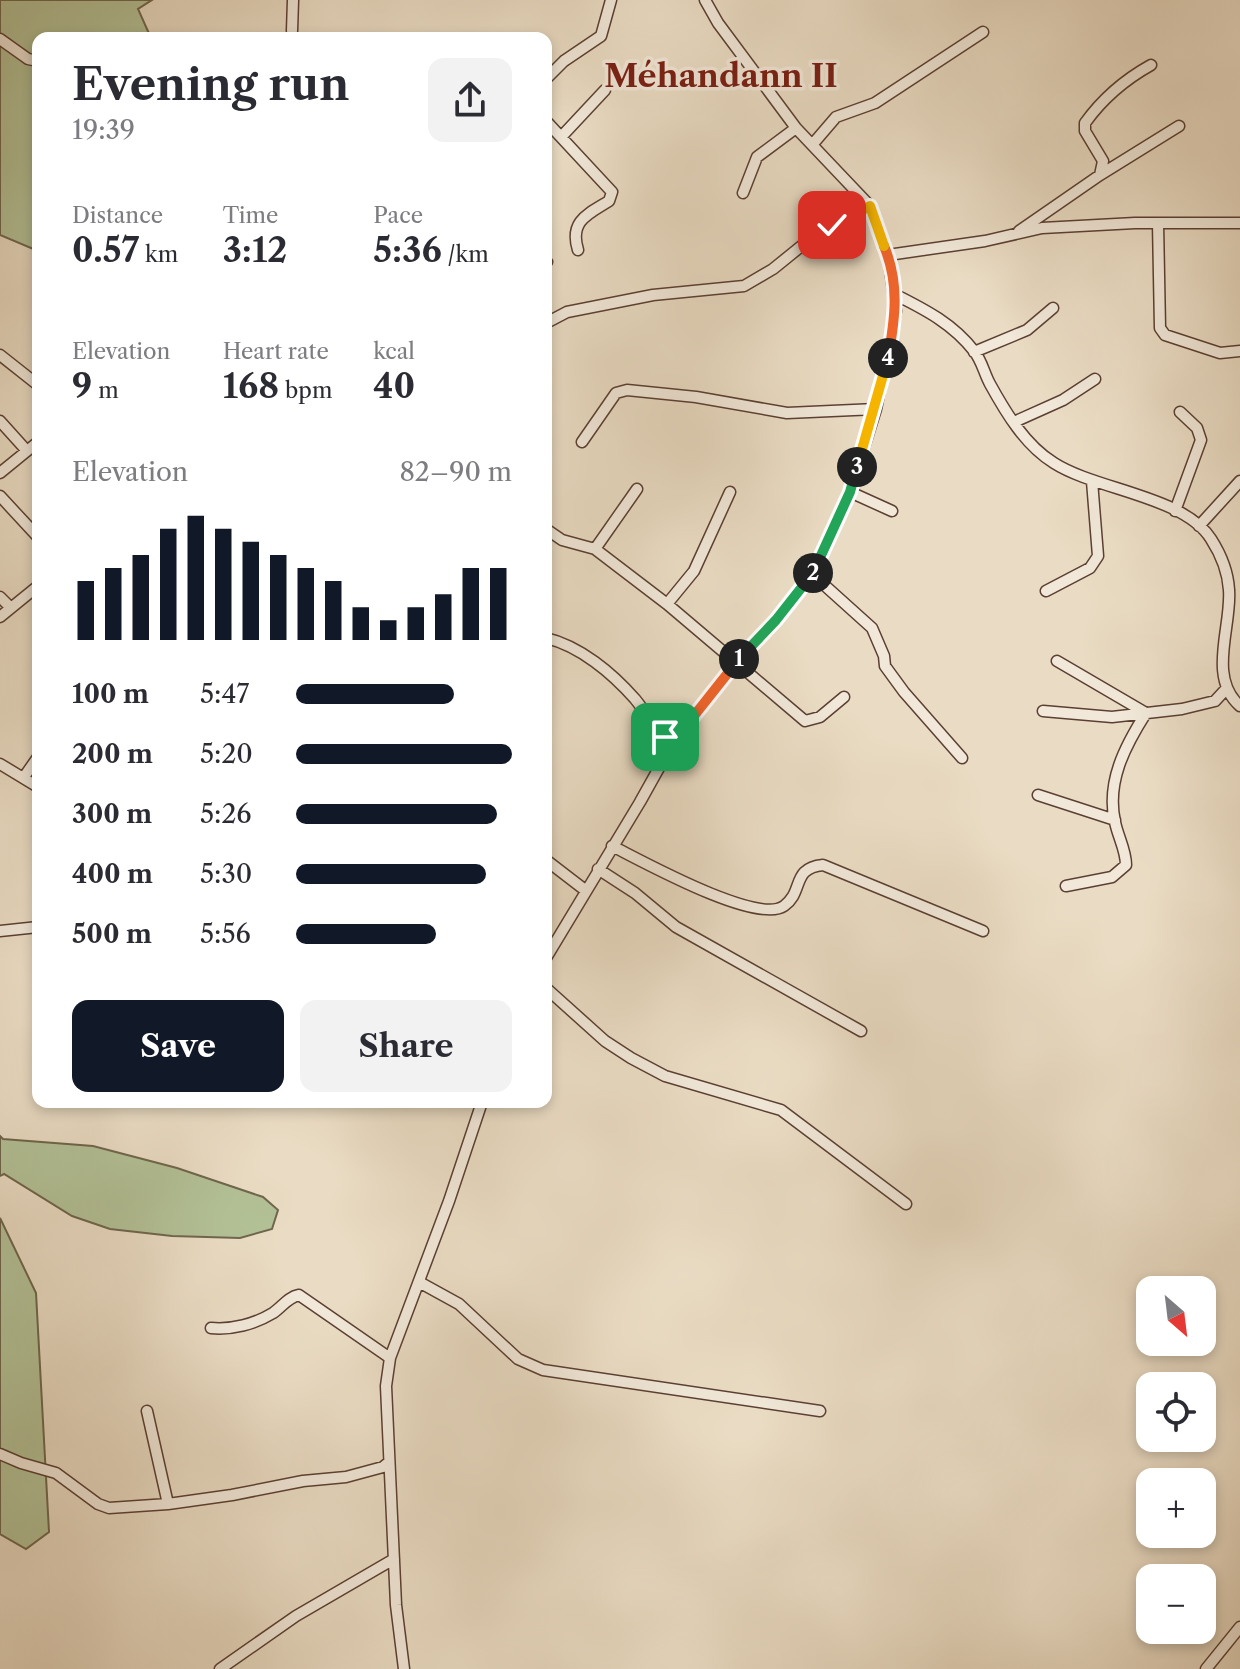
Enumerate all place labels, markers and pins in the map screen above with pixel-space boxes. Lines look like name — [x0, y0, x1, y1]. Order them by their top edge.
pin — [798, 191, 866, 259]
pin: 4 — [868, 338, 908, 378]
pin: 3 — [837, 447, 877, 487]
pin: 2 — [793, 553, 833, 593]
pin: 1 — [719, 639, 759, 679]
pin — [631, 703, 699, 771]

